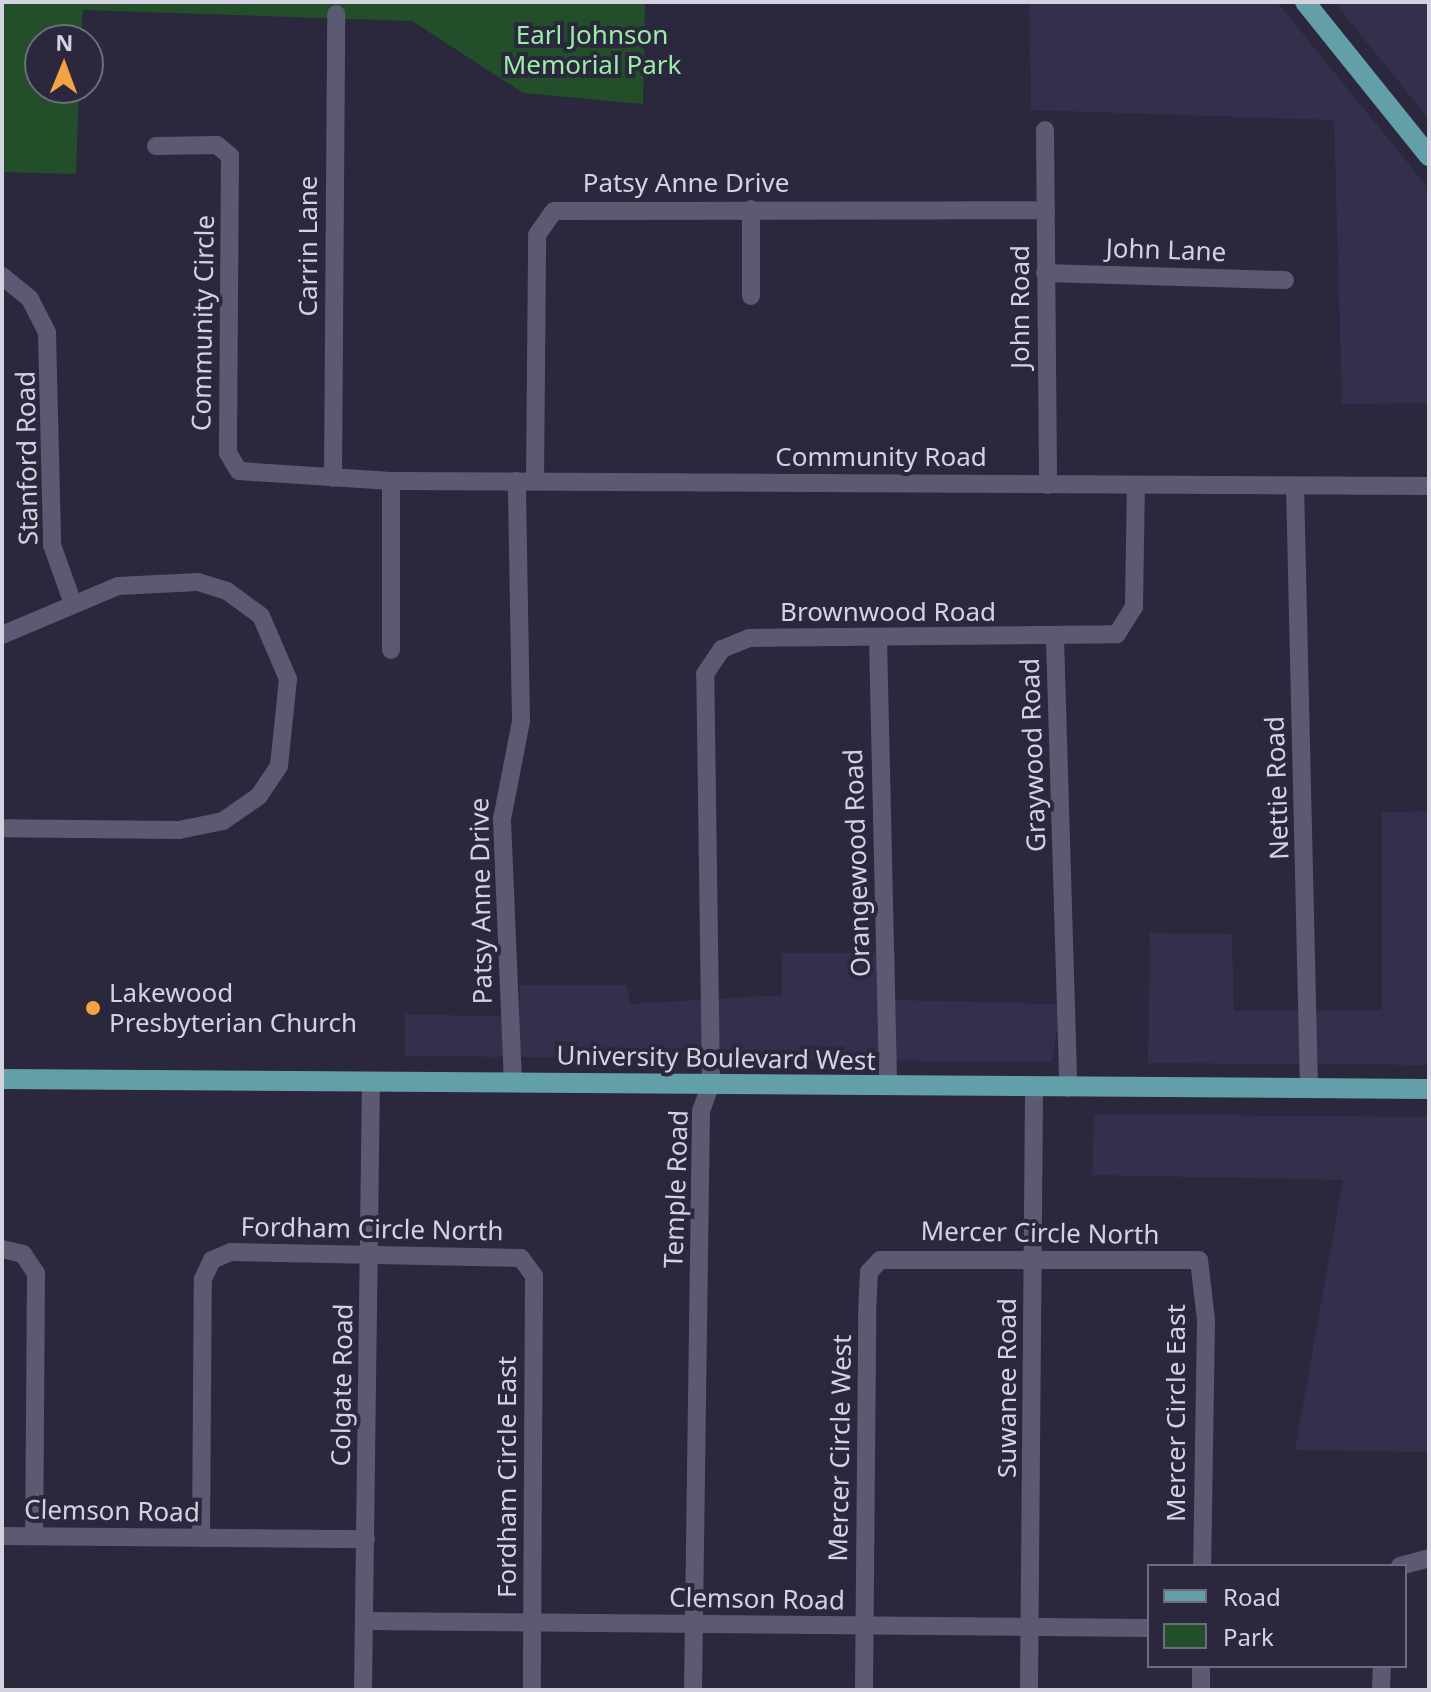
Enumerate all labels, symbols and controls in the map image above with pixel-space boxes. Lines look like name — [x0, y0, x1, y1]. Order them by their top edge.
park label: Earl Johnson Memorial Park — [503, 19, 681, 80]
north arrow — [24, 24, 104, 104]
text: N — [55, 27, 74, 57]
street label: Patsy Anne Drive — [583, 167, 789, 199]
street label: Carrin Lane — [292, 176, 324, 316]
street label: Community Circle — [186, 215, 220, 431]
street label: John Lane — [1105, 232, 1227, 268]
street label: John Road — [1004, 245, 1036, 369]
street label: Stanford Road — [10, 371, 44, 545]
street label: Community Road — [775, 441, 987, 473]
street label: Brownwood Road — [780, 596, 996, 628]
street label: Graywood Road — [1014, 657, 1052, 853]
street label: Nettie Road — [1259, 716, 1295, 860]
street label: Orangewood Road — [837, 748, 877, 978]
street label: Patsy Anne Drive — [464, 797, 498, 1005]
place label: Lakewood Presbyterian Church — [109, 977, 357, 1038]
marker: Lakewood Presbyterian Church — [84, 999, 102, 1017]
street label: University Boulevard West — [556, 1040, 876, 1076]
street label: Temple Road — [658, 1109, 694, 1269]
street label: Fordham Circle North — [240, 1211, 504, 1247]
street label: Mercer Circle North — [920, 1215, 1160, 1251]
street label: Suwanee Road — [991, 1298, 1023, 1478]
street label: Colgate Road — [325, 1303, 359, 1467]
street label: Mercer Circle East — [1160, 1304, 1192, 1522]
street label: Mercer Circle West — [822, 1334, 858, 1562]
street label: Fordham Circle East — [491, 1356, 523, 1598]
street label: Clemson Road — [24, 1494, 200, 1528]
legend — [1147, 1564, 1407, 1668]
text: Road — [1223, 1580, 1281, 1613]
street label: Clemson Road — [669, 1582, 845, 1616]
text: Park — [1223, 1620, 1274, 1653]

